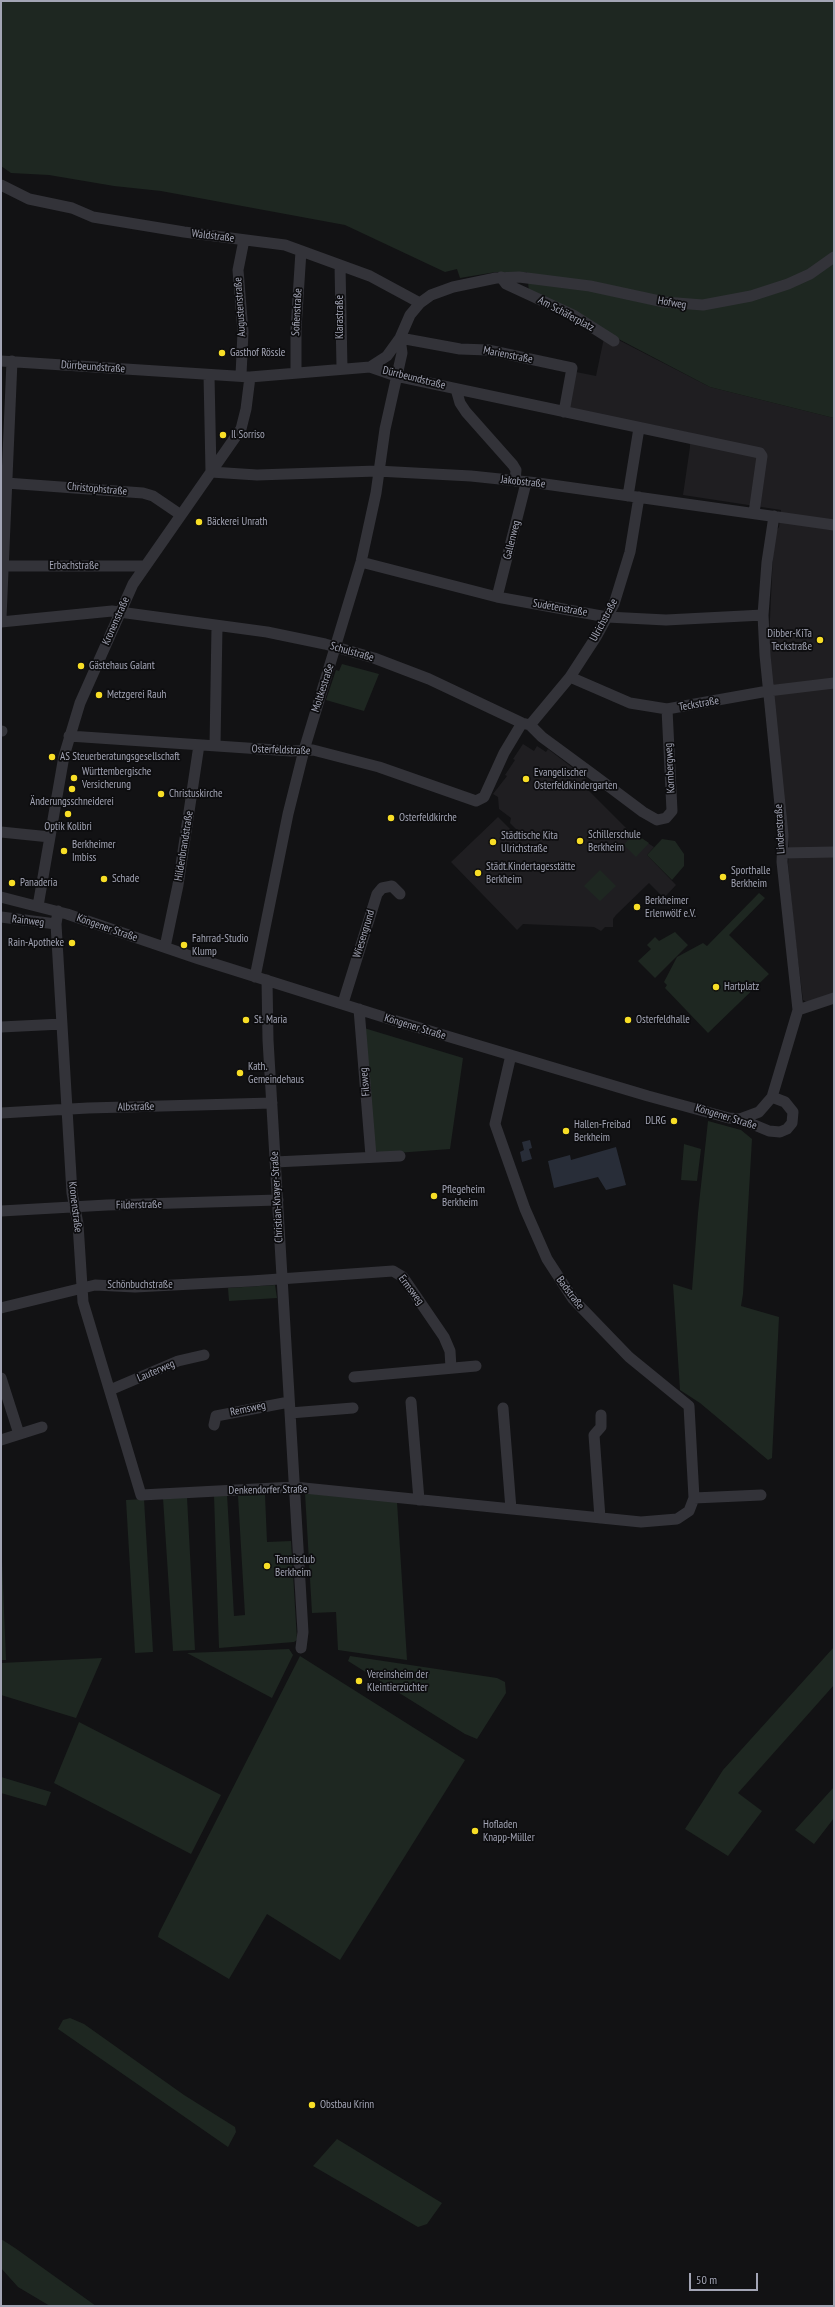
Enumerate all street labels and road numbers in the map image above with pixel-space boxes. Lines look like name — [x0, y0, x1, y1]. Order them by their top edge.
street label: Waldstraße — [191, 227, 235, 245]
street label: Augustenstraße — [231, 277, 249, 337]
street label: Sofienstraße — [289, 288, 305, 336]
street label: Am Schäferplatz — [536, 294, 596, 334]
street label: Hofweg — [657, 294, 687, 312]
street label: Klarastraße — [333, 295, 347, 339]
street label: Marienstraße — [482, 344, 534, 366]
street label: Dürrbeundstraße — [60, 358, 126, 376]
street label: Dürrbeundstraße — [381, 364, 447, 392]
street label: Jakobstraße — [500, 473, 546, 491]
street label: Christophstraße — [66, 480, 128, 498]
street label: Gallenweg — [501, 519, 523, 561]
street label: Erbachstraße — [49, 559, 99, 573]
street label: Kronenstraße — [100, 595, 132, 647]
street label: Ulrichstraße — [587, 596, 621, 644]
street label: Sudetenstraße — [532, 597, 588, 619]
street label: Schulstraße — [329, 639, 375, 665]
street label: Moltkestraße — [309, 662, 337, 714]
street label: Teckstraße — [678, 694, 720, 714]
street label: Osterfeldstraße — [251, 742, 311, 758]
street label: Kornbergweg — [662, 743, 678, 793]
street label: Lindenstraße — [772, 804, 788, 854]
street label: Hildenbrandstraße — [172, 810, 196, 882]
street label: Wiesengrund — [350, 908, 378, 960]
street label: Köngener Straße — [75, 911, 139, 945]
street label: Rainweg — [11, 912, 45, 930]
street label: Köngener Straße — [383, 1011, 447, 1043]
street label: Filsweg — [357, 1067, 373, 1097]
street label: Albstraße — [118, 1100, 154, 1114]
street label: Köngener Straße — [694, 1101, 758, 1133]
street label: Christian-Knayer-Straße — [268, 1151, 286, 1243]
street label: Kronenstraße — [65, 1181, 85, 1233]
street label: Filderstraße — [116, 1198, 162, 1212]
street label: Ermsweg — [395, 1272, 427, 1308]
street label: Badstraße — [553, 1274, 587, 1312]
street label: Schönbuchstraße — [107, 1278, 173, 1292]
street label: Lauterweg — [135, 1357, 177, 1385]
street label: Remsweg — [229, 1399, 267, 1419]
street label: Denkendorfer Straße — [228, 1483, 308, 1497]

